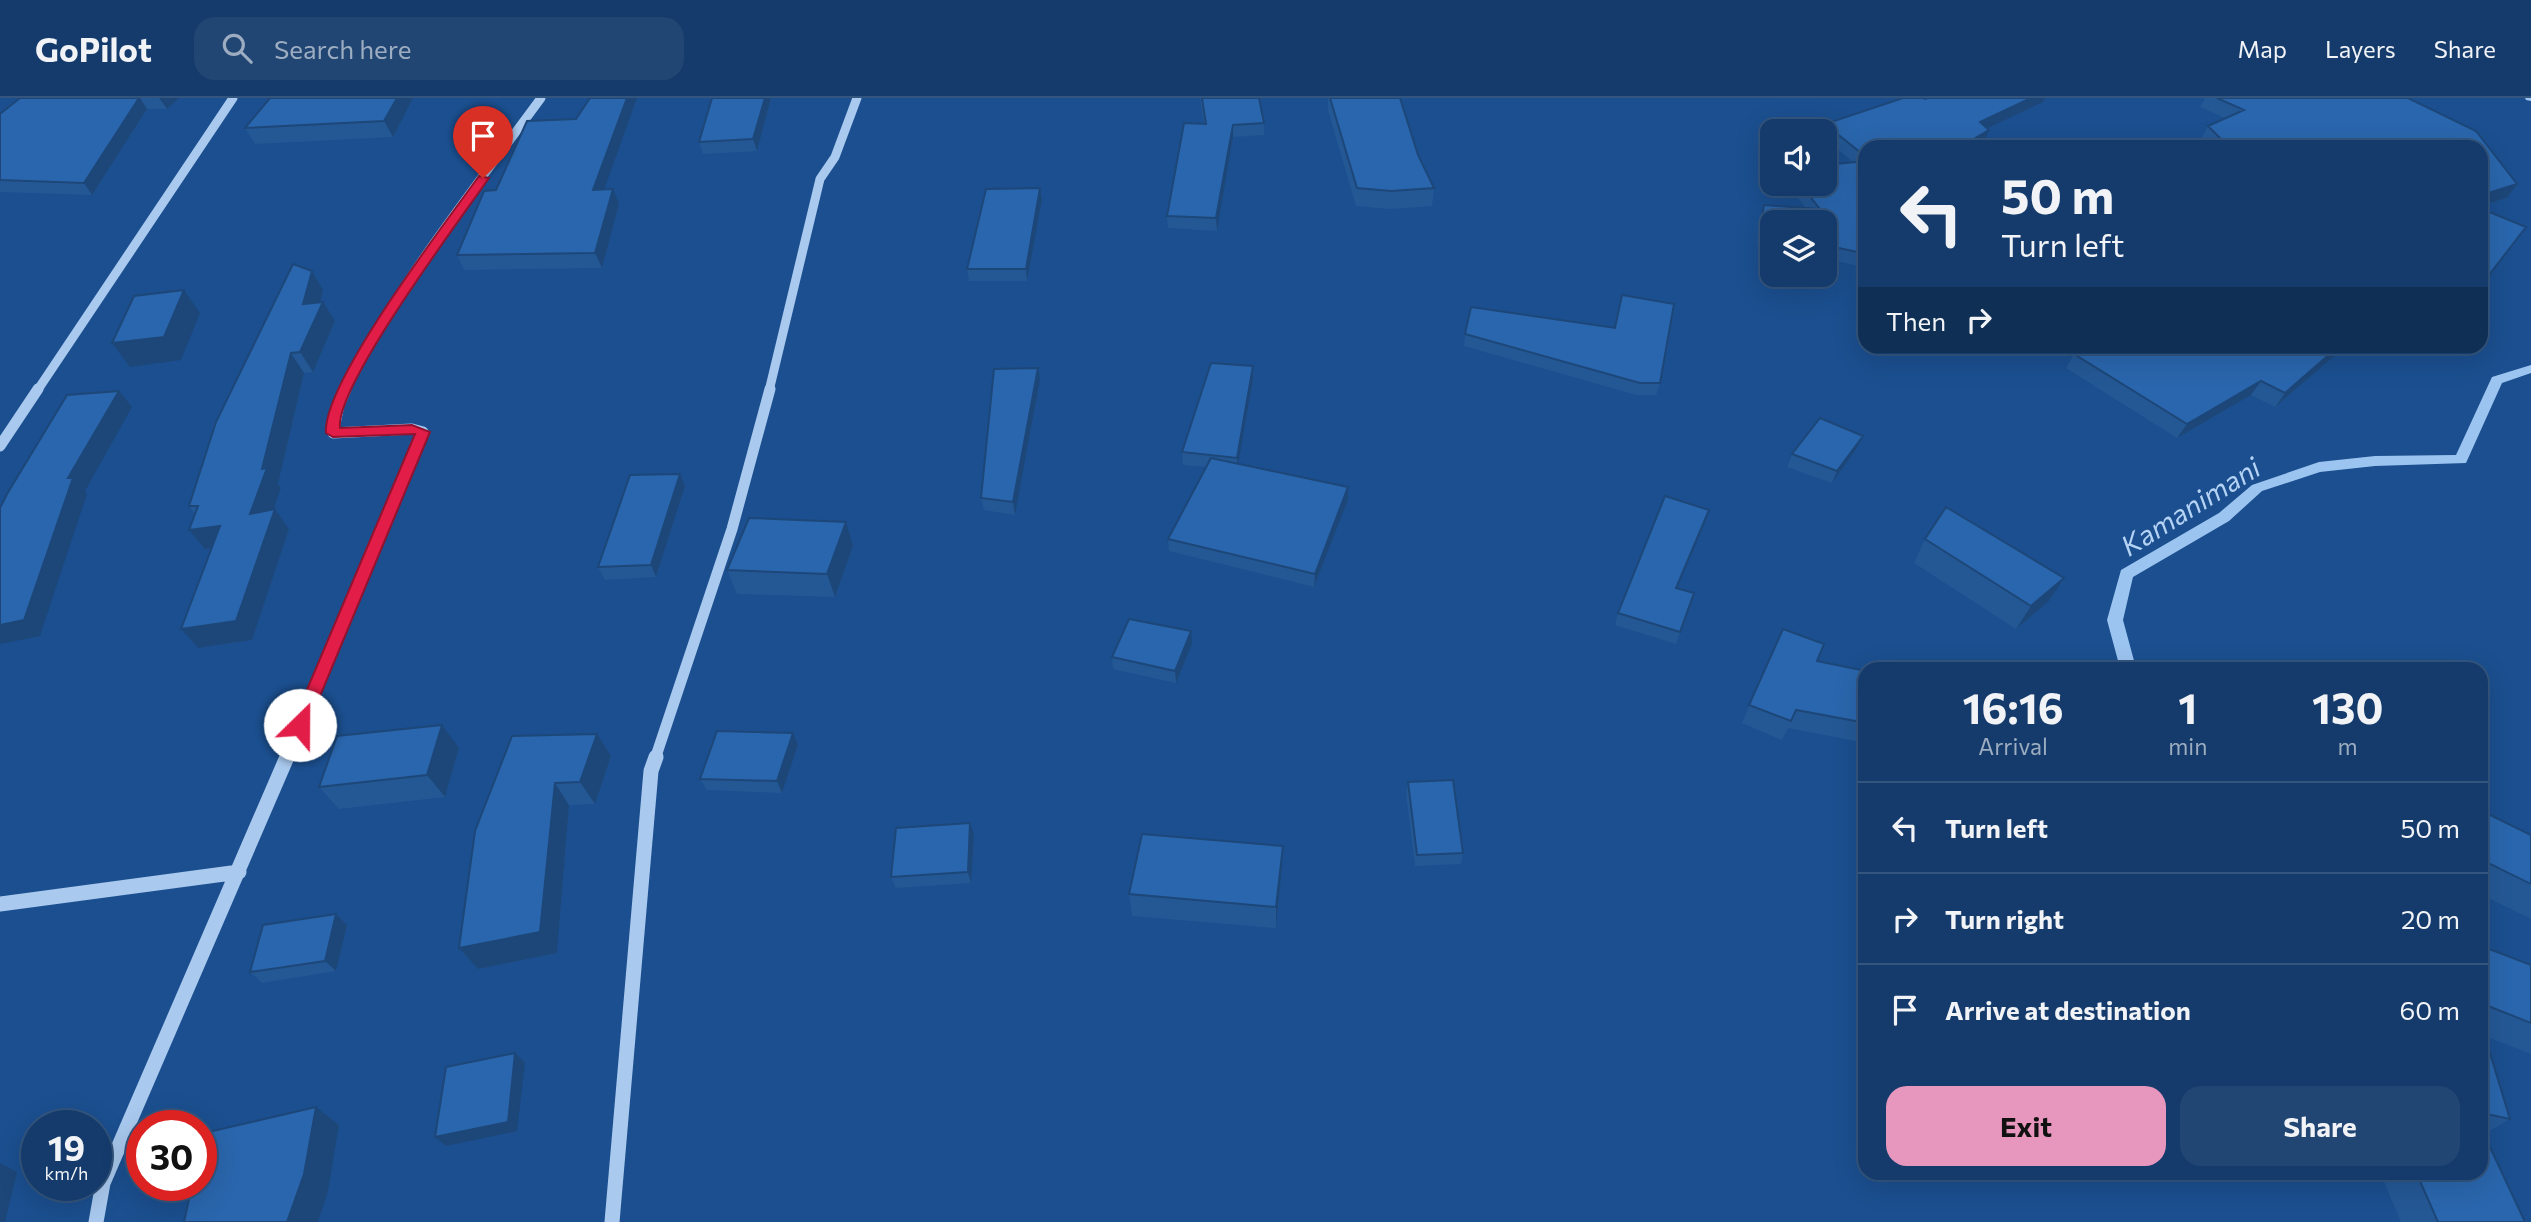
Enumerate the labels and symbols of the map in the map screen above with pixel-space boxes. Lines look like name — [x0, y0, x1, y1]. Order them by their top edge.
pin — [453, 106, 513, 178]
water label: Kamanimani — [2114, 449, 2267, 562]
position arrow — [263, 688, 337, 762]
speed limit sign: 30 — [126, 1110, 217, 1201]

